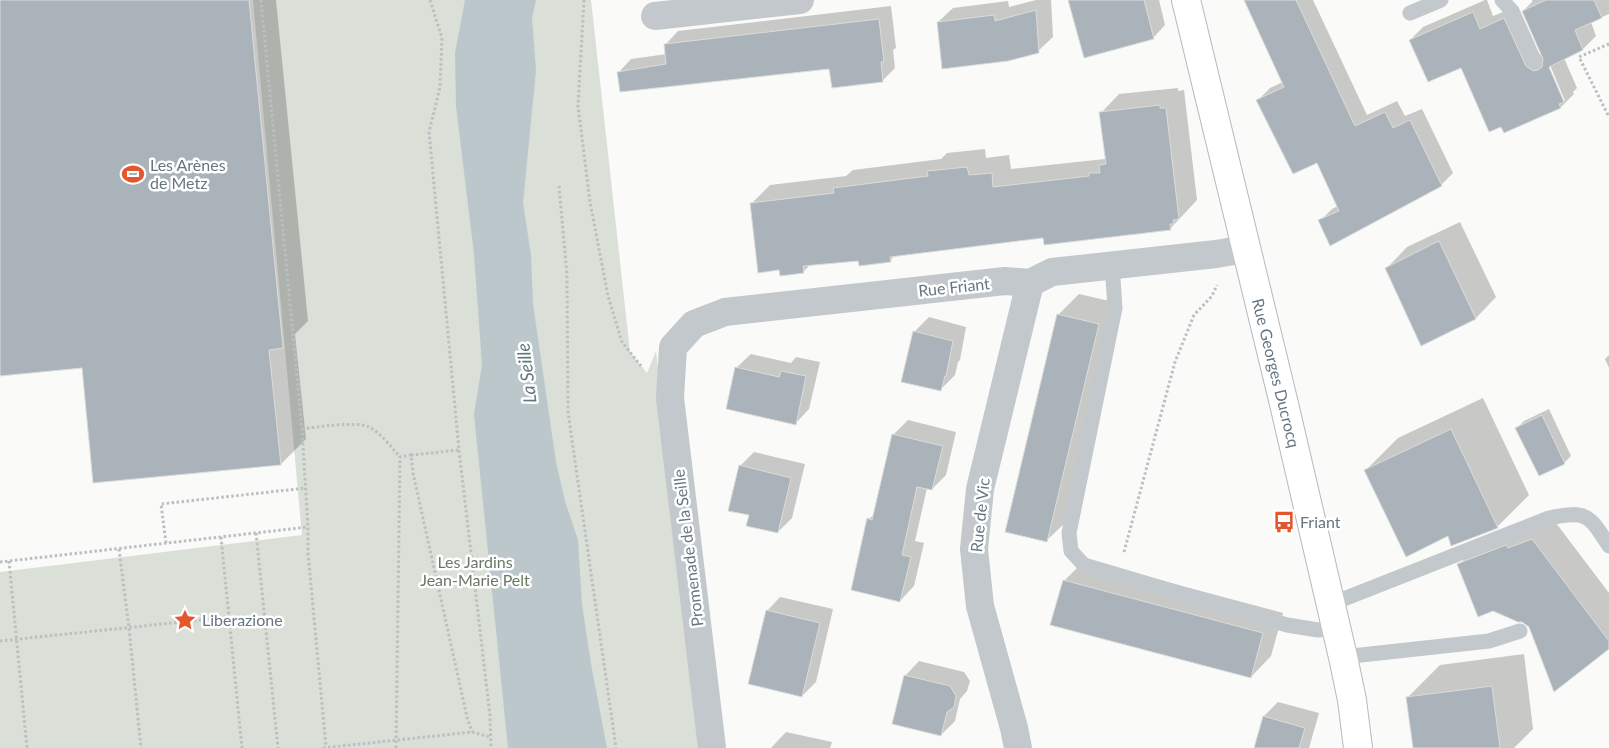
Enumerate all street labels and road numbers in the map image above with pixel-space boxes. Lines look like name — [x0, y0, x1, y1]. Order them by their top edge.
street label: Rue Friant — [917, 273, 991, 300]
street label: Rue Georges Ducrocq — [1249, 296, 1304, 450]
street label: Promenade de la Seille — [668, 468, 707, 628]
street label: Rue de Vic — [966, 477, 993, 553]

